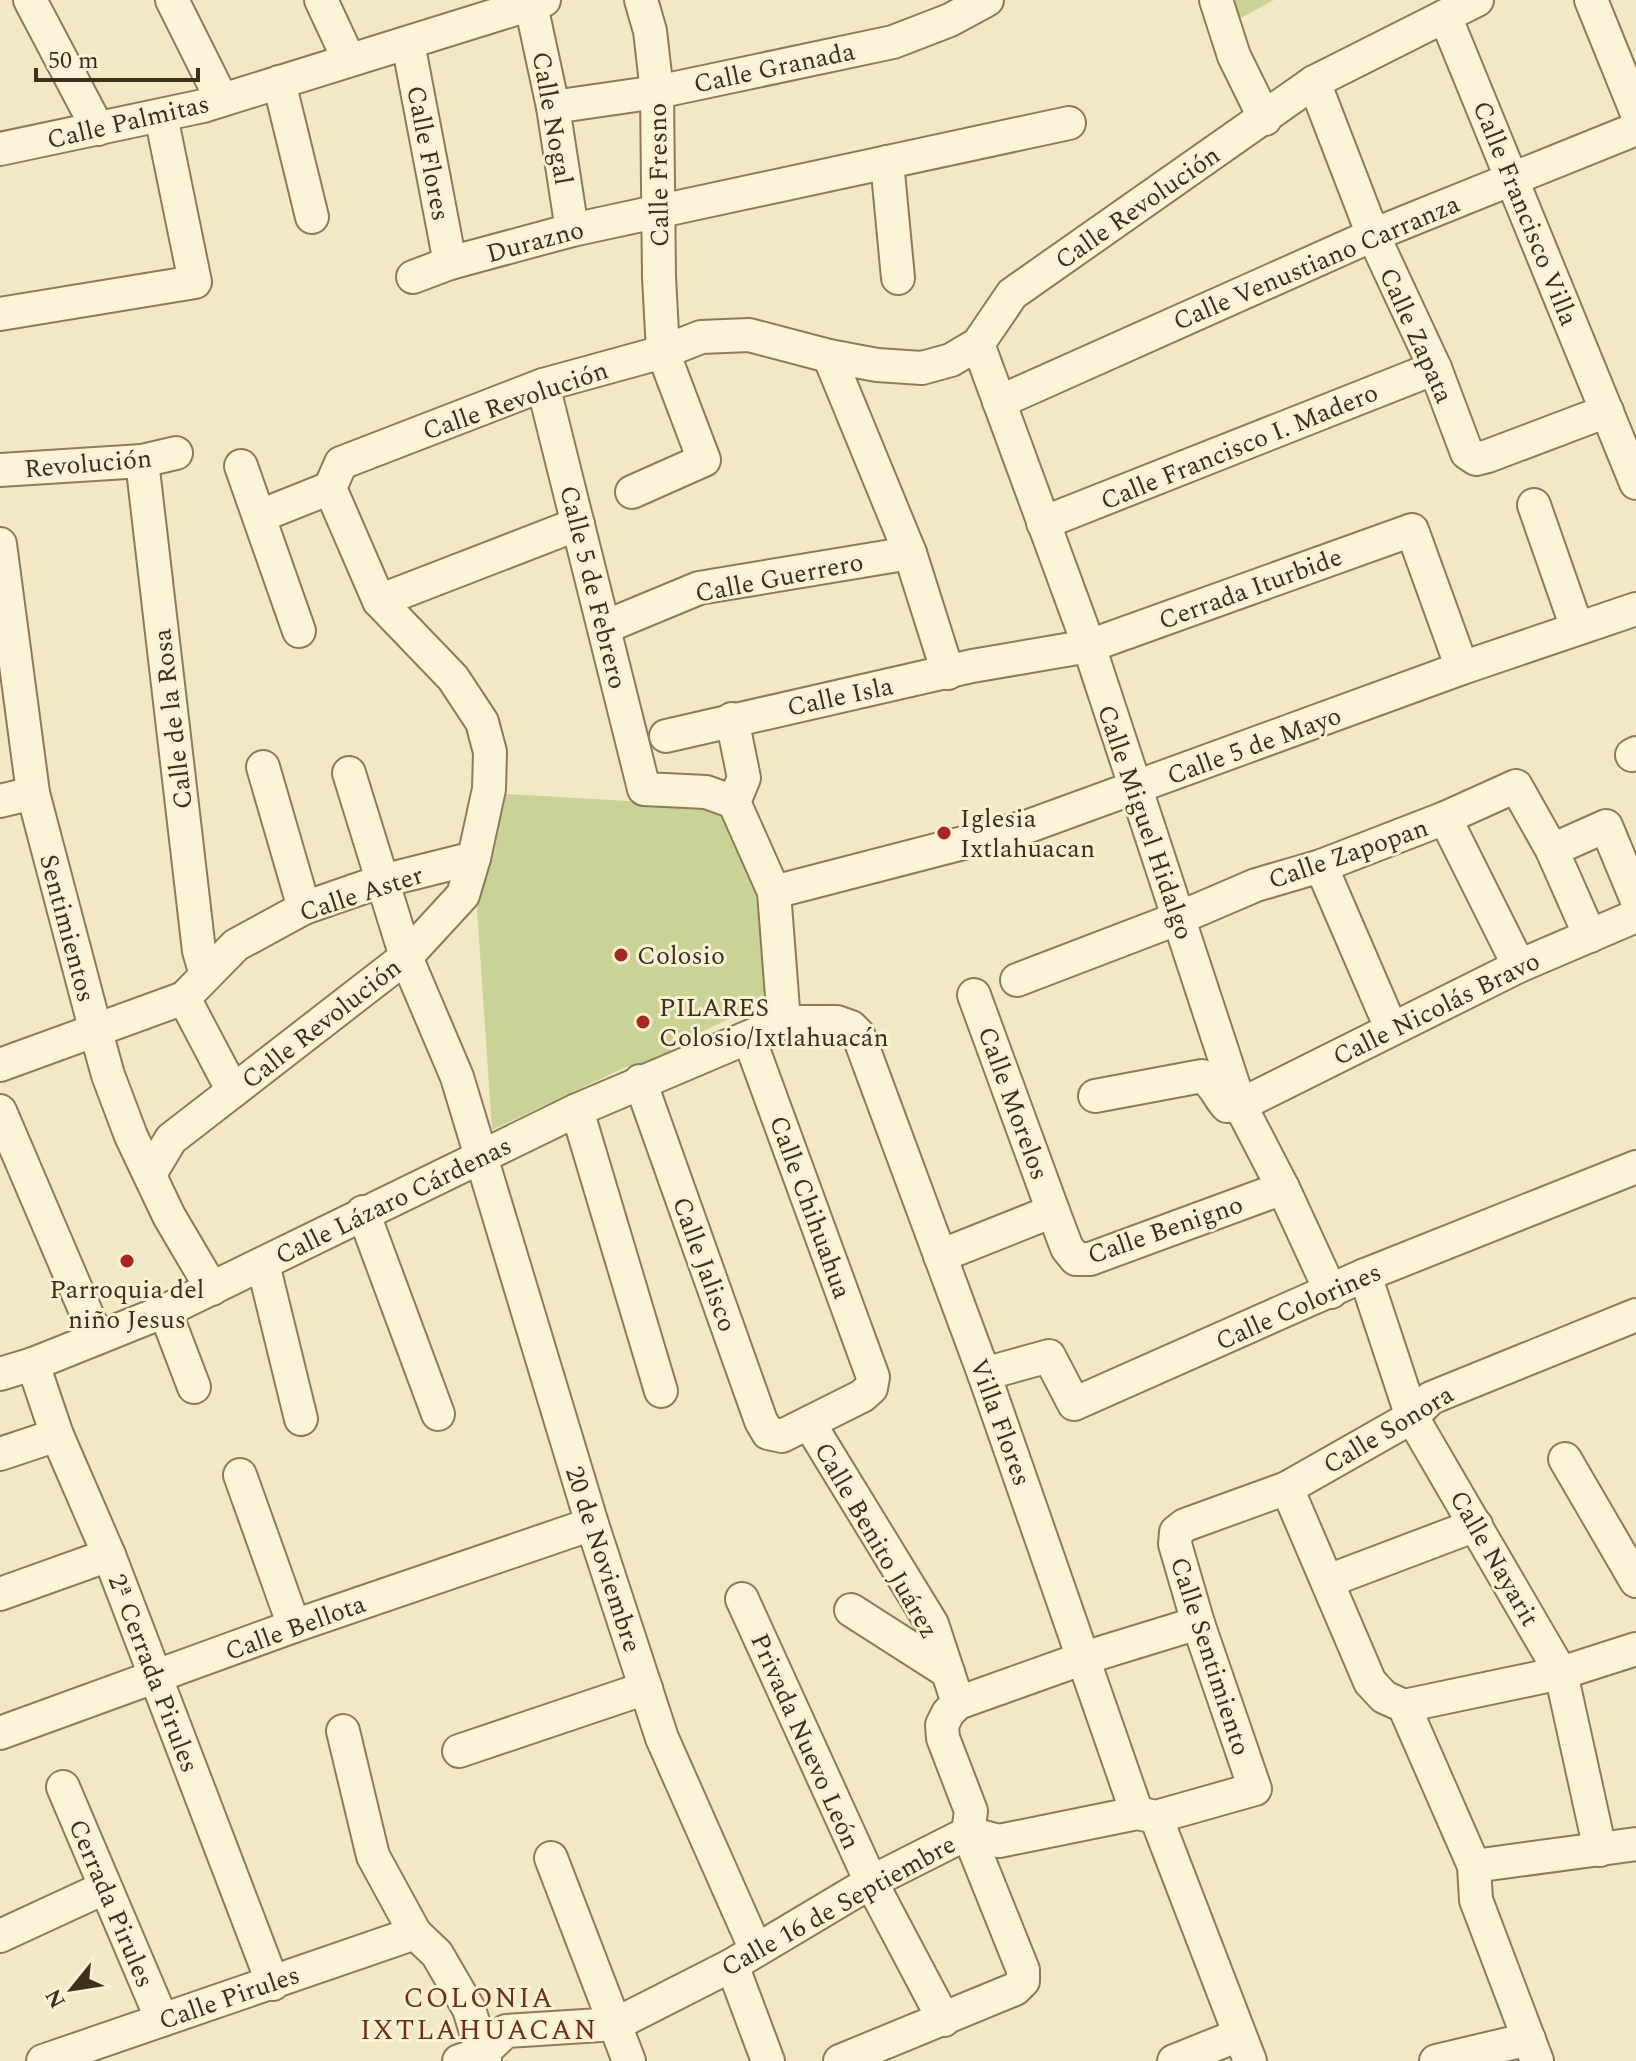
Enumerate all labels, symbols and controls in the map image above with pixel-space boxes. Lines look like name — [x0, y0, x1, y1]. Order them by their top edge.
street label: Calle Granada — [690, 31, 859, 105]
scale bar — [36, 32, 198, 82]
text: 50 m — [48, 43, 99, 79]
street label: Calle Nogal — [521, 48, 583, 188]
street label: Calle Flores — [395, 82, 461, 224]
street label: Calle Palmitas — [43, 84, 213, 160]
street label: Calle Francisco Villa — [1462, 95, 1589, 332]
street label: Calle Fresno — [638, 102, 680, 247]
street label: Calle Revolución — [1047, 136, 1229, 280]
street label: Calle Venustiano Carranza — [1167, 184, 1466, 342]
street label: Durazno — [482, 210, 588, 274]
street label: Calle Zapata — [1368, 261, 1464, 410]
street label: Calle Revolución — [417, 350, 614, 451]
street label: Calle Francisco I. Madero — [1094, 373, 1384, 521]
street label: Revolución — [22, 438, 154, 490]
street label: Calle 5 de Febrero — [548, 481, 638, 693]
street label: Cerrada Iturbide — [1153, 537, 1348, 641]
street label: Calle Guerrero — [692, 542, 867, 614]
street label: Calle de la Rosa — [142, 626, 204, 811]
street label: Calle Isla — [783, 666, 897, 728]
street label: Calle 5 de Mayo — [1162, 696, 1347, 796]
street label: Calle Miguel Hidalgo — [1086, 699, 1204, 945]
place label: Iglesia Ixtlahuacan — [960, 799, 1095, 869]
street label: Calle Zapopan — [1263, 808, 1434, 900]
marker: Iglesia Ixtlahuacan — [935, 824, 953, 842]
street label: Sentimientos — [28, 850, 106, 1007]
street label: Calle Aster — [294, 855, 428, 933]
place label: Colosio — [637, 936, 725, 976]
street label: Calle Nicolás Bravo — [1326, 941, 1547, 1076]
marker: Colosio — [612, 946, 630, 964]
street label: Calle Revolución — [233, 948, 410, 1099]
place label: PILARES Colosio/Ixtlahuacán — [659, 988, 889, 1058]
marker: PILARES Colosio/Ixtlahuacán — [634, 1013, 652, 1031]
street label: Calle Morelos — [967, 1021, 1059, 1186]
street label: Calle Chihuahua — [758, 1110, 862, 1305]
street label: Calle Lázaro Cárdenas — [268, 1126, 519, 1276]
street label: Calle Benigno — [1082, 1185, 1248, 1275]
street label: Calle Jalisco — [661, 1191, 747, 1338]
marker: Parroquia del niño Jesus — [118, 1252, 136, 1270]
street label: Calle Colorines — [1209, 1252, 1388, 1361]
place label: Parroquia del niño Jesus — [50, 1270, 204, 1340]
street label: Villa Flores — [958, 1353, 1042, 1492]
street label: Calle Sonora — [1315, 1375, 1462, 1485]
street label: Calle Benito Juárez — [803, 1435, 949, 1646]
street label: 20 de Noviembre — [554, 1461, 652, 1658]
street label: Calle Nayarit — [1439, 1483, 1549, 1634]
street label: Calle Sentimiento — [1159, 1552, 1261, 1761]
street label: 2ª Cerrada Pirules — [97, 1568, 209, 1778]
street label: Calle Bellota — [219, 1584, 372, 1672]
street label: Privada Nuevo León — [739, 1627, 871, 1856]
street label: Cerrada Pirules — [58, 1813, 165, 1994]
street label: Calle 16 de Septiembre — [714, 1825, 963, 1987]
north arrow — [32, 1949, 112, 2029]
street label: Calle Pirules — [153, 1955, 305, 2041]
district label: COLONIA IXTLAHUACAN — [360, 1977, 598, 2052]
text: N — [37, 1982, 75, 2014]

